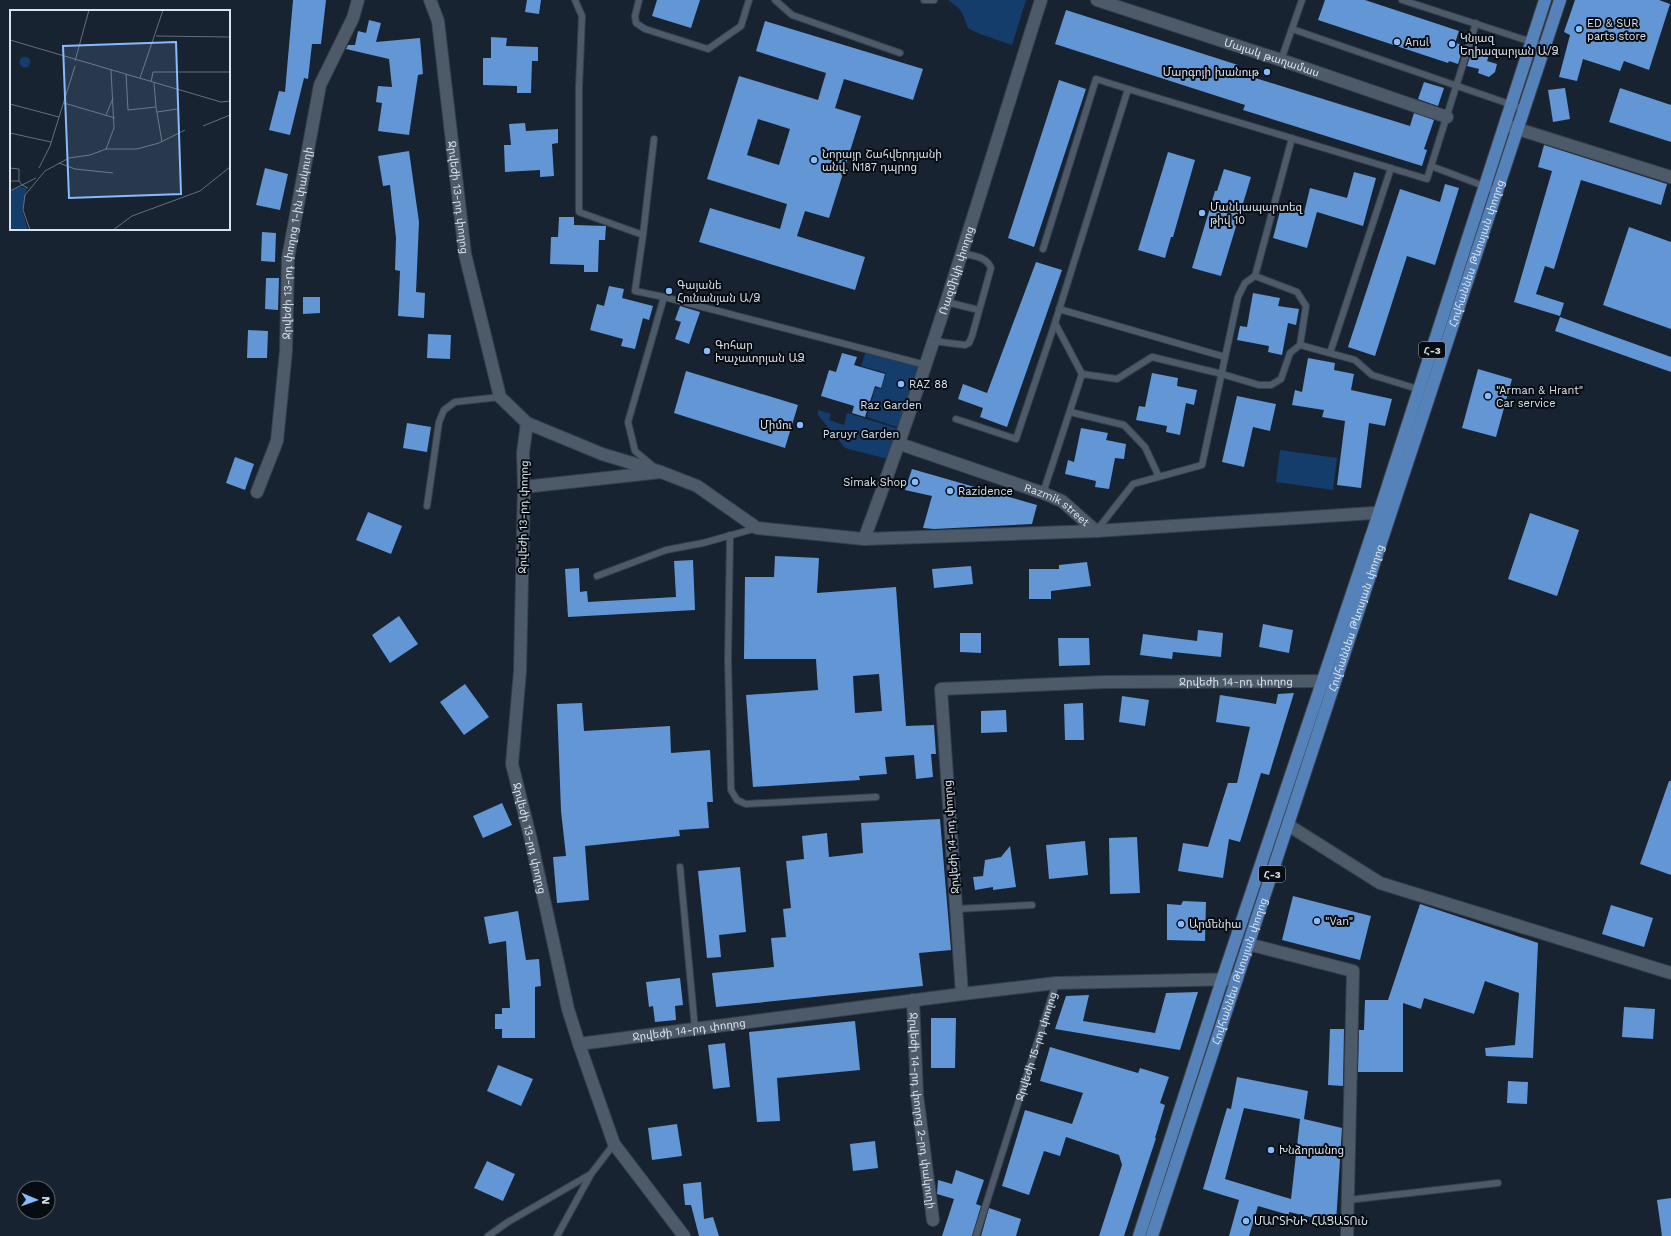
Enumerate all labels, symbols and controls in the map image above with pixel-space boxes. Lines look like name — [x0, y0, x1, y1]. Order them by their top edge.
inset map — [10, 10, 230, 230]
place label: ED & SUR parts store — [1587, 17, 1646, 43]
marker: ED & SUR parts store — [1574, 24, 1584, 34]
place label: Կնյազ Եղիազարյան Ա/Ձ — [1460, 32, 1559, 58]
street label: Մայակ թաղամաս — [1222, 36, 1321, 80]
place label: Anul — [1405, 36, 1430, 49]
marker: Anul — [1392, 37, 1402, 47]
marker: Կնյազ Եղիազարյան Ա/Ձ — [1447, 39, 1457, 49]
place label: Մարգոյի խանութ — [1163, 66, 1260, 79]
marker: Մարգոյի խանութ — [1262, 67, 1272, 77]
street label: Ջրվեժի 13-րդ փողոց — [445, 140, 471, 255]
street label: Ջրվեժի 13-րդ փողոց 1-ին փակուղի — [280, 146, 315, 340]
place label: Նորայր Շահվերդյանի անվ. N187 դպրոց — [822, 148, 942, 174]
marker: Նորայր Շահվերդյանի անվ. N187 դպրոց — [809, 155, 819, 165]
street label: Հովհաննես Թևոսյան փողոց — [1447, 178, 1507, 329]
place label: Մանկապարտեզ թիվ 10 — [1210, 201, 1304, 227]
marker: Մանկապարտեզ թիվ 10 — [1197, 208, 1207, 218]
street label: Ռազմիկի փողոց — [936, 225, 977, 317]
place label: Գայանե Հունանյան Ա/Ձ — [677, 279, 761, 305]
marker: Գայանե Հունանյան Ա/Ձ — [664, 286, 674, 296]
place label: Գոհար Խաչատրյան ԱՁ — [715, 339, 805, 365]
road number: Հ-3 — [1419, 342, 1445, 358]
marker: Գոհար Խաչատրյան ԱՁ — [702, 346, 712, 356]
place label: RAZ 88 — [909, 378, 948, 391]
marker: RAZ 88 — [896, 379, 906, 389]
place label: "Arman & Hrant" Car service — [1496, 384, 1583, 410]
marker: "Arman & Hrant" Car service — [1483, 391, 1493, 401]
park label: Raz Garden — [860, 399, 922, 412]
place label: Միմու — [760, 419, 792, 432]
marker: Միմու — [795, 420, 805, 430]
park label: Paruyr Garden — [823, 428, 899, 441]
street label: Ջրվեժի 13-րդ փողոց — [516, 460, 531, 574]
place label: Simak Shop — [843, 476, 907, 489]
marker: Simak Shop — [910, 477, 920, 487]
street label: Razmik street — [1022, 481, 1092, 529]
place label: Razidence — [958, 485, 1013, 498]
marker: Razidence — [945, 486, 955, 496]
street label: Հովհաննես Թևոսյան փողոց — [1326, 543, 1387, 693]
street label: Ջրվեժի 14-րդ փողոց — [1179, 675, 1293, 689]
street label: Ջրվեժի 14-րդ փողոց — [941, 780, 962, 894]
street label: Ջրվեժի 13-րդ փողոց — [510, 781, 549, 895]
road number: Հ-3 — [1259, 866, 1285, 882]
street label: Հովհաննես Թևոսյան փողոց — [1210, 896, 1270, 1046]
place label: "Van" — [1325, 915, 1353, 928]
marker: "Van" — [1312, 916, 1322, 926]
place label: Արմենիա — [1189, 918, 1241, 931]
marker: Արմենիա — [1176, 919, 1186, 929]
street label: Ջրվեժի 15-րդ փողոց — [1013, 990, 1060, 1103]
street label: Ջրվեժի 14-րդ փողոց 2-րդ փակուղի — [907, 1012, 938, 1210]
street label: Ջրվեժի 14-րդ փողոց — [632, 1016, 746, 1044]
place label: Խնձորանոց — [1279, 1144, 1344, 1157]
marker: Խնձորանոց — [1266, 1145, 1276, 1155]
north arrow — [16, 1180, 56, 1220]
text: N — [39, 1196, 52, 1205]
place label: ՄԱՐՏԻՆԻ ՀԱՑԱՏՈւՆ — [1254, 1215, 1368, 1228]
marker: ՄԱՐՏԻՆԻ ՀԱՑԱՏՈւՆ — [1241, 1216, 1251, 1226]

